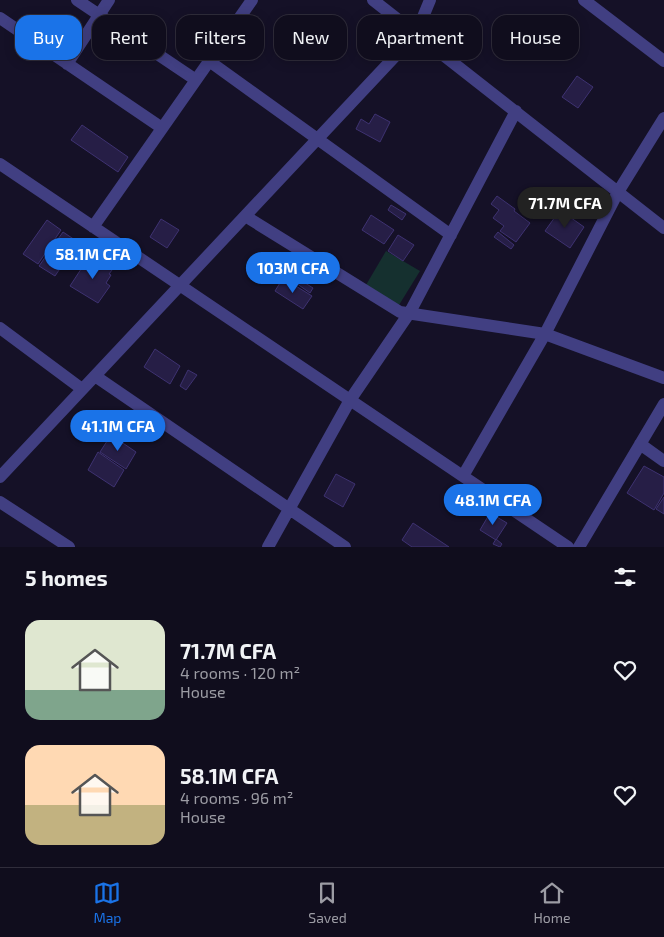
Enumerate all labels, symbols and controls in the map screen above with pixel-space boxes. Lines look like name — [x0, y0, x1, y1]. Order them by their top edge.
chip: Buy — [15, 15, 82, 60]
chip: Rent — [92, 15, 166, 60]
chip: Filters — [176, 15, 264, 60]
chip: New — [274, 15, 347, 60]
chip: Apartment — [357, 15, 482, 60]
chip: House — [492, 15, 579, 60]
pin: 71.7M CFA — [508, 186, 622, 229]
text: 71.7M CFA — [528, 193, 602, 212]
pin: 58.1M CFA — [36, 238, 150, 280]
text: 58.1M CFA — [55, 244, 131, 263]
pin: 103M CFA — [241, 252, 345, 294]
text: 103M CFA — [257, 258, 329, 277]
pin: 41.1M CFA — [61, 410, 175, 452]
text: 41.1M CFA — [81, 416, 155, 435]
pin: 48.1M CFA — [436, 484, 550, 526]
text: 48.1M CFA — [455, 490, 531, 509]
icon: filters — [611, 563, 639, 591]
text: 5 homes — [25, 565, 108, 590]
text: 71.7M CFA — [180, 638, 276, 663]
icon: home — [65, 640, 125, 700]
icon: heart — [611, 656, 639, 684]
text: 4 rooms · 120 m² — [180, 663, 300, 682]
text: House — [180, 682, 226, 701]
text: 58.1M CFA — [180, 763, 279, 788]
icon: home — [65, 765, 125, 825]
icon: heart — [611, 781, 639, 809]
text: 4 rooms · 96 m² — [180, 788, 293, 807]
text: House — [180, 807, 226, 826]
tab: Map — [93, 879, 121, 926]
tab: Saved — [308, 879, 347, 926]
tab: Home — [534, 879, 571, 926]

